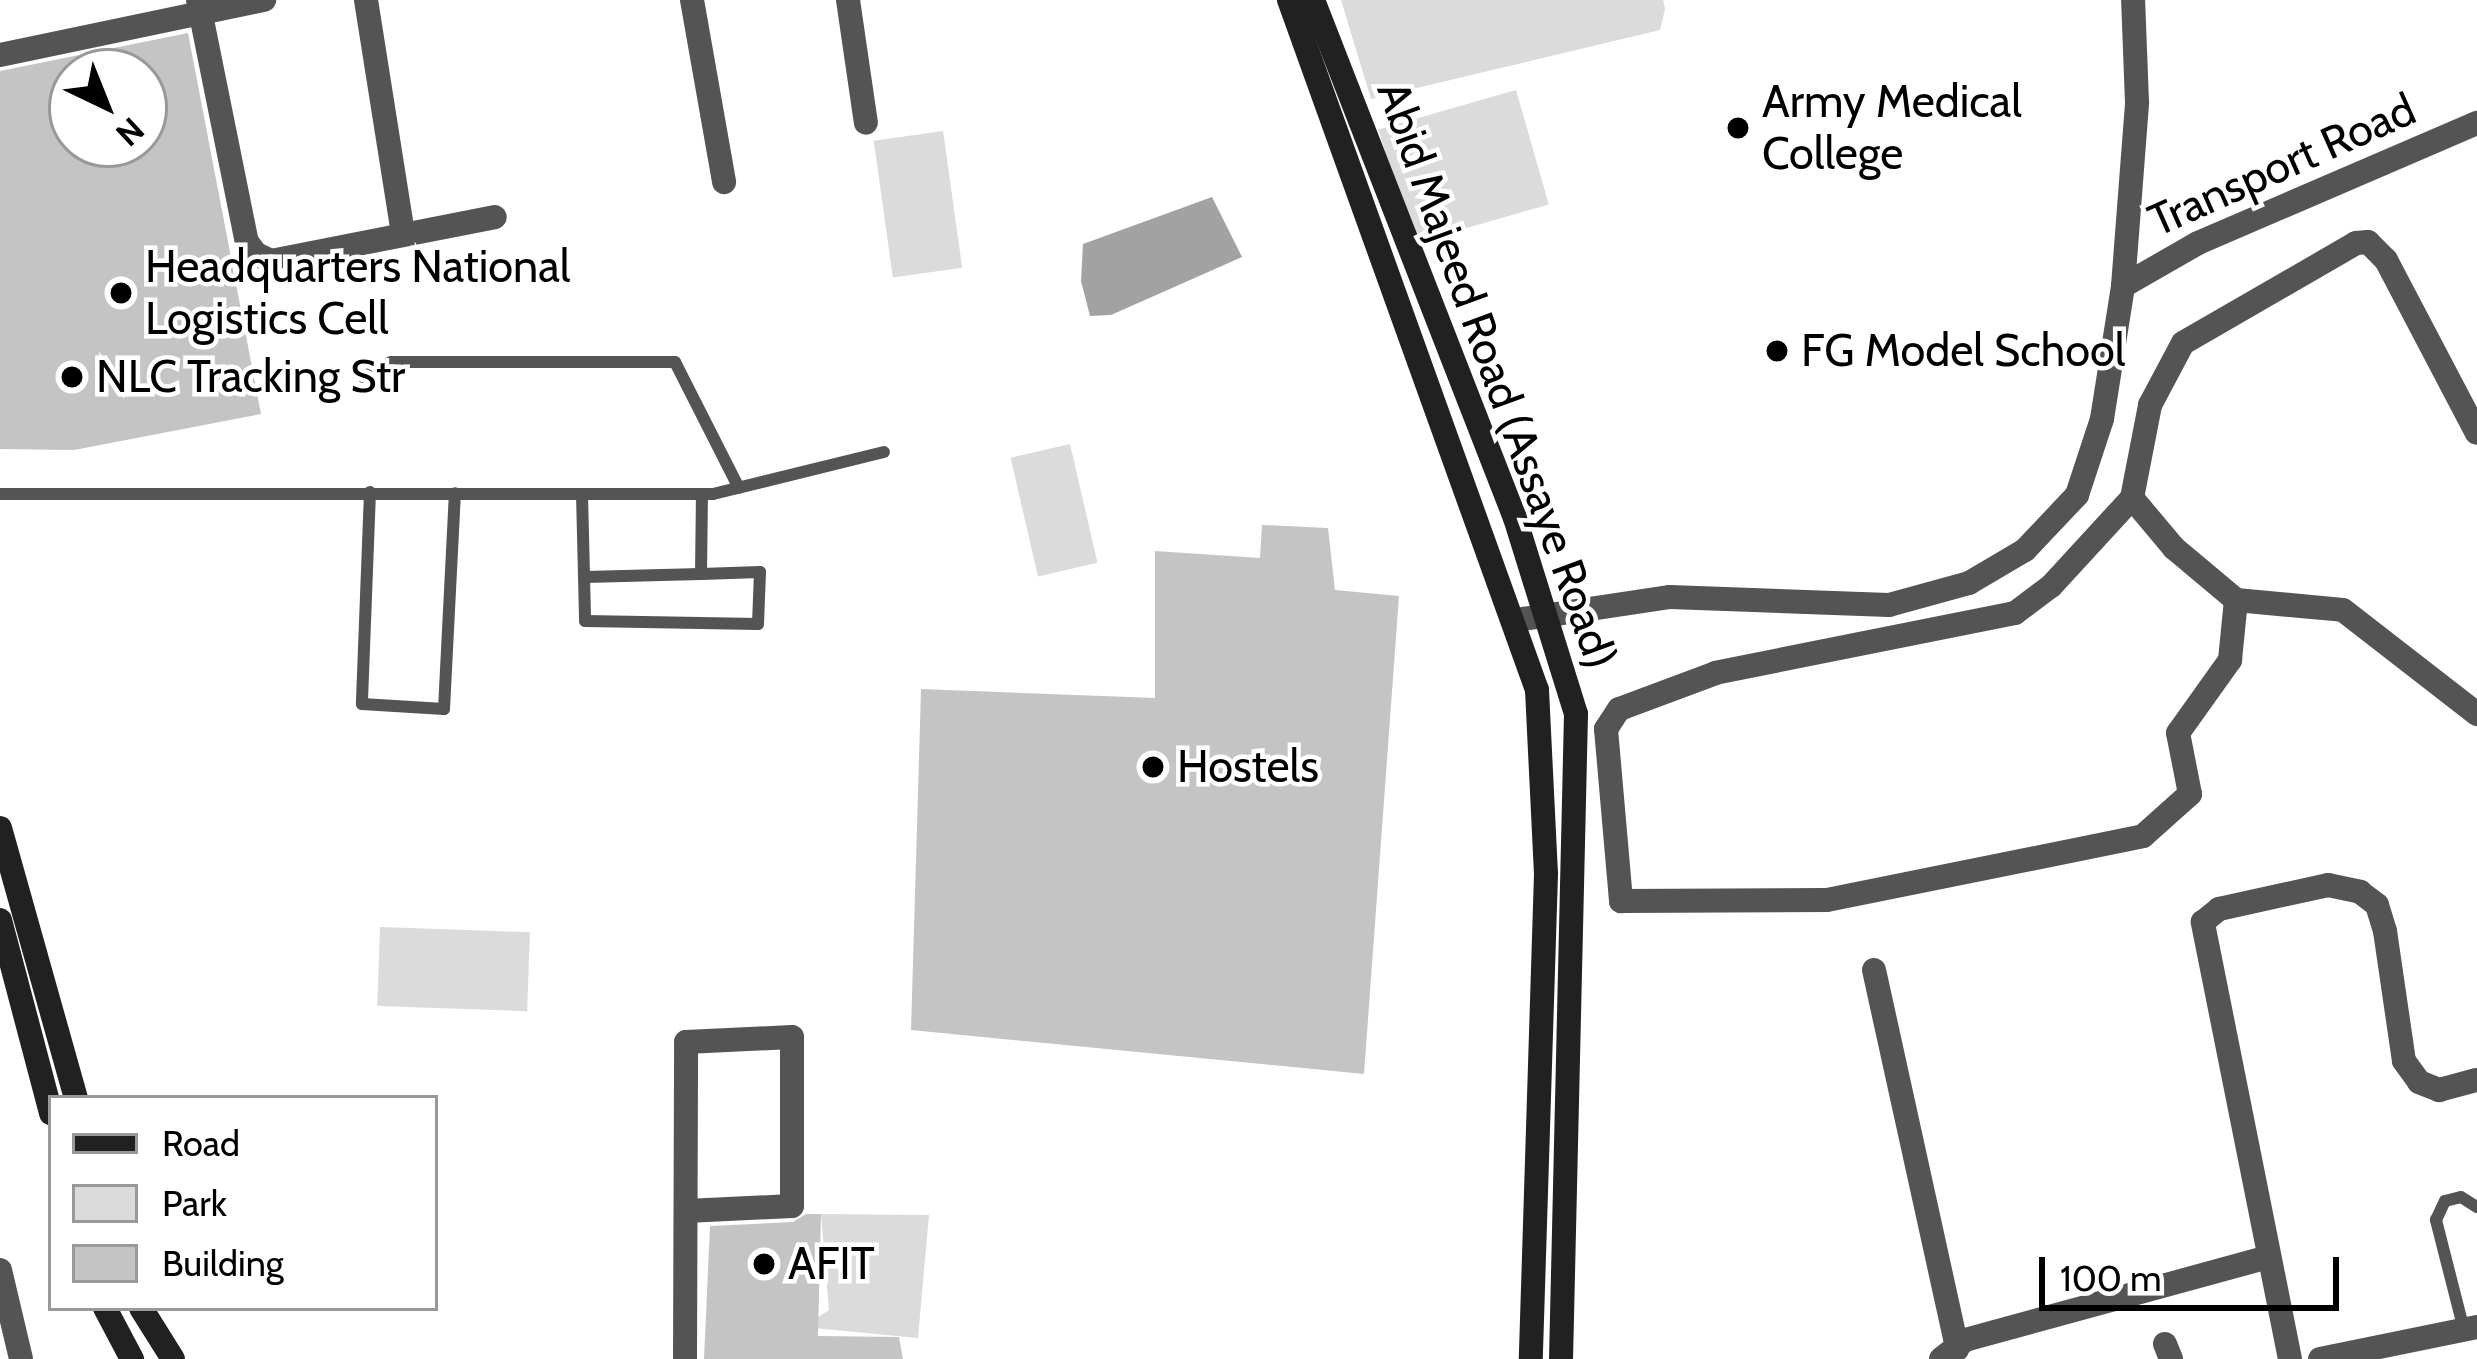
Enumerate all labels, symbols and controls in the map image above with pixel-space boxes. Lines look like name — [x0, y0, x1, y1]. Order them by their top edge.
north arrow — [48, 48, 168, 168]
street label: Abid Majeed Road (Assaye Road) — [1366, 74, 1628, 676]
place label: Army Medical College — [1762, 75, 2022, 181]
street label: Transport Road — [2140, 82, 2424, 248]
text: N — [108, 110, 153, 155]
marker: Army Medical College — [1725, 115, 1751, 141]
place label: Headquarters National Logistics Cell — [145, 240, 570, 346]
marker: Headquarters National Logistics Cell — [108, 280, 134, 306]
place label: FG Model School — [1801, 324, 2125, 378]
marker: FG Model School — [1764, 338, 1790, 364]
place label: NLC Tracking Str — [96, 350, 405, 404]
marker: NLC Tracking Str — [59, 364, 85, 390]
place label: Hostels — [1177, 740, 1319, 794]
marker: Hostels — [1140, 754, 1166, 780]
legend — [48, 1095, 438, 1311]
text: Road — [162, 1121, 240, 1165]
text: Park — [162, 1181, 227, 1225]
scale bar — [2045, 1233, 2345, 1307]
place label: AFIT — [788, 1237, 875, 1291]
text: Building — [162, 1241, 284, 1285]
marker: AFIT — [751, 1251, 777, 1277]
text: 100 m — [2060, 1256, 2162, 1300]

